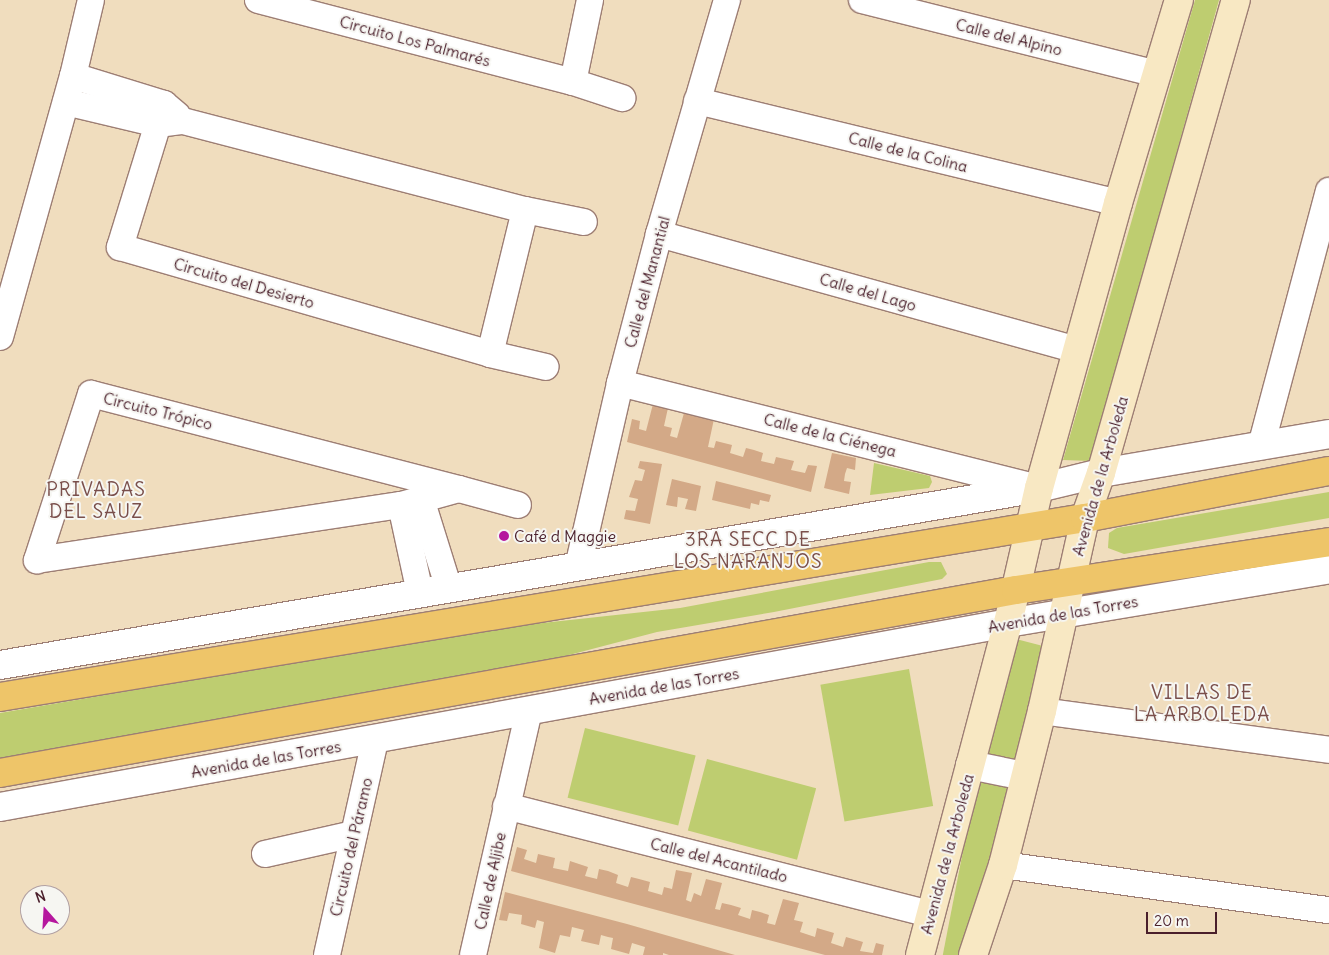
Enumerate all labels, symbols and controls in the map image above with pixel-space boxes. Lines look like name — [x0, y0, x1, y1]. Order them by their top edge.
street label: Circuito Los Palmarés — [337, 12, 493, 70]
street label: Calle del Alpino — [954, 14, 1064, 60]
street label: Calle de la Colina — [846, 128, 970, 176]
street label: Calle del Manantial — [620, 214, 674, 350]
street label: Circuito del Desierto — [171, 254, 317, 312]
street label: Calle del Lago — [817, 269, 919, 315]
street label: Circuito Trópico — [101, 388, 215, 434]
street label: Avenida de la Arboleda — [1068, 394, 1132, 558]
street label: Calle de la Ciénega — [762, 409, 898, 461]
district label: PRIVADAS DEL SAUZ — [45, 479, 147, 523]
place label: Café d Maggie — [514, 526, 616, 546]
district label: 3RA SECC DE LOS NARANJOS — [672, 529, 824, 573]
marker: Café d Maggie — [498, 530, 510, 542]
street label: Avenida de las Torres — [986, 591, 1140, 637]
street label: Avenida de las Torres — [587, 663, 741, 709]
district label: VILLAS DE LA ARBOLEDA — [1132, 682, 1272, 726]
street label: Avenida de las Torres — [189, 736, 343, 782]
street label: Avenida de la Arboleda — [916, 772, 978, 936]
street label: Circuito del Páramo — [326, 776, 376, 918]
street label: Calle de Aljibe — [470, 830, 510, 932]
street label: Calle del Acantilado — [648, 834, 790, 886]
north arrow — [20, 885, 70, 935]
text: N — [33, 887, 48, 907]
scale bar — [1149, 902, 1220, 934]
text: 20 m — [1154, 911, 1189, 930]

